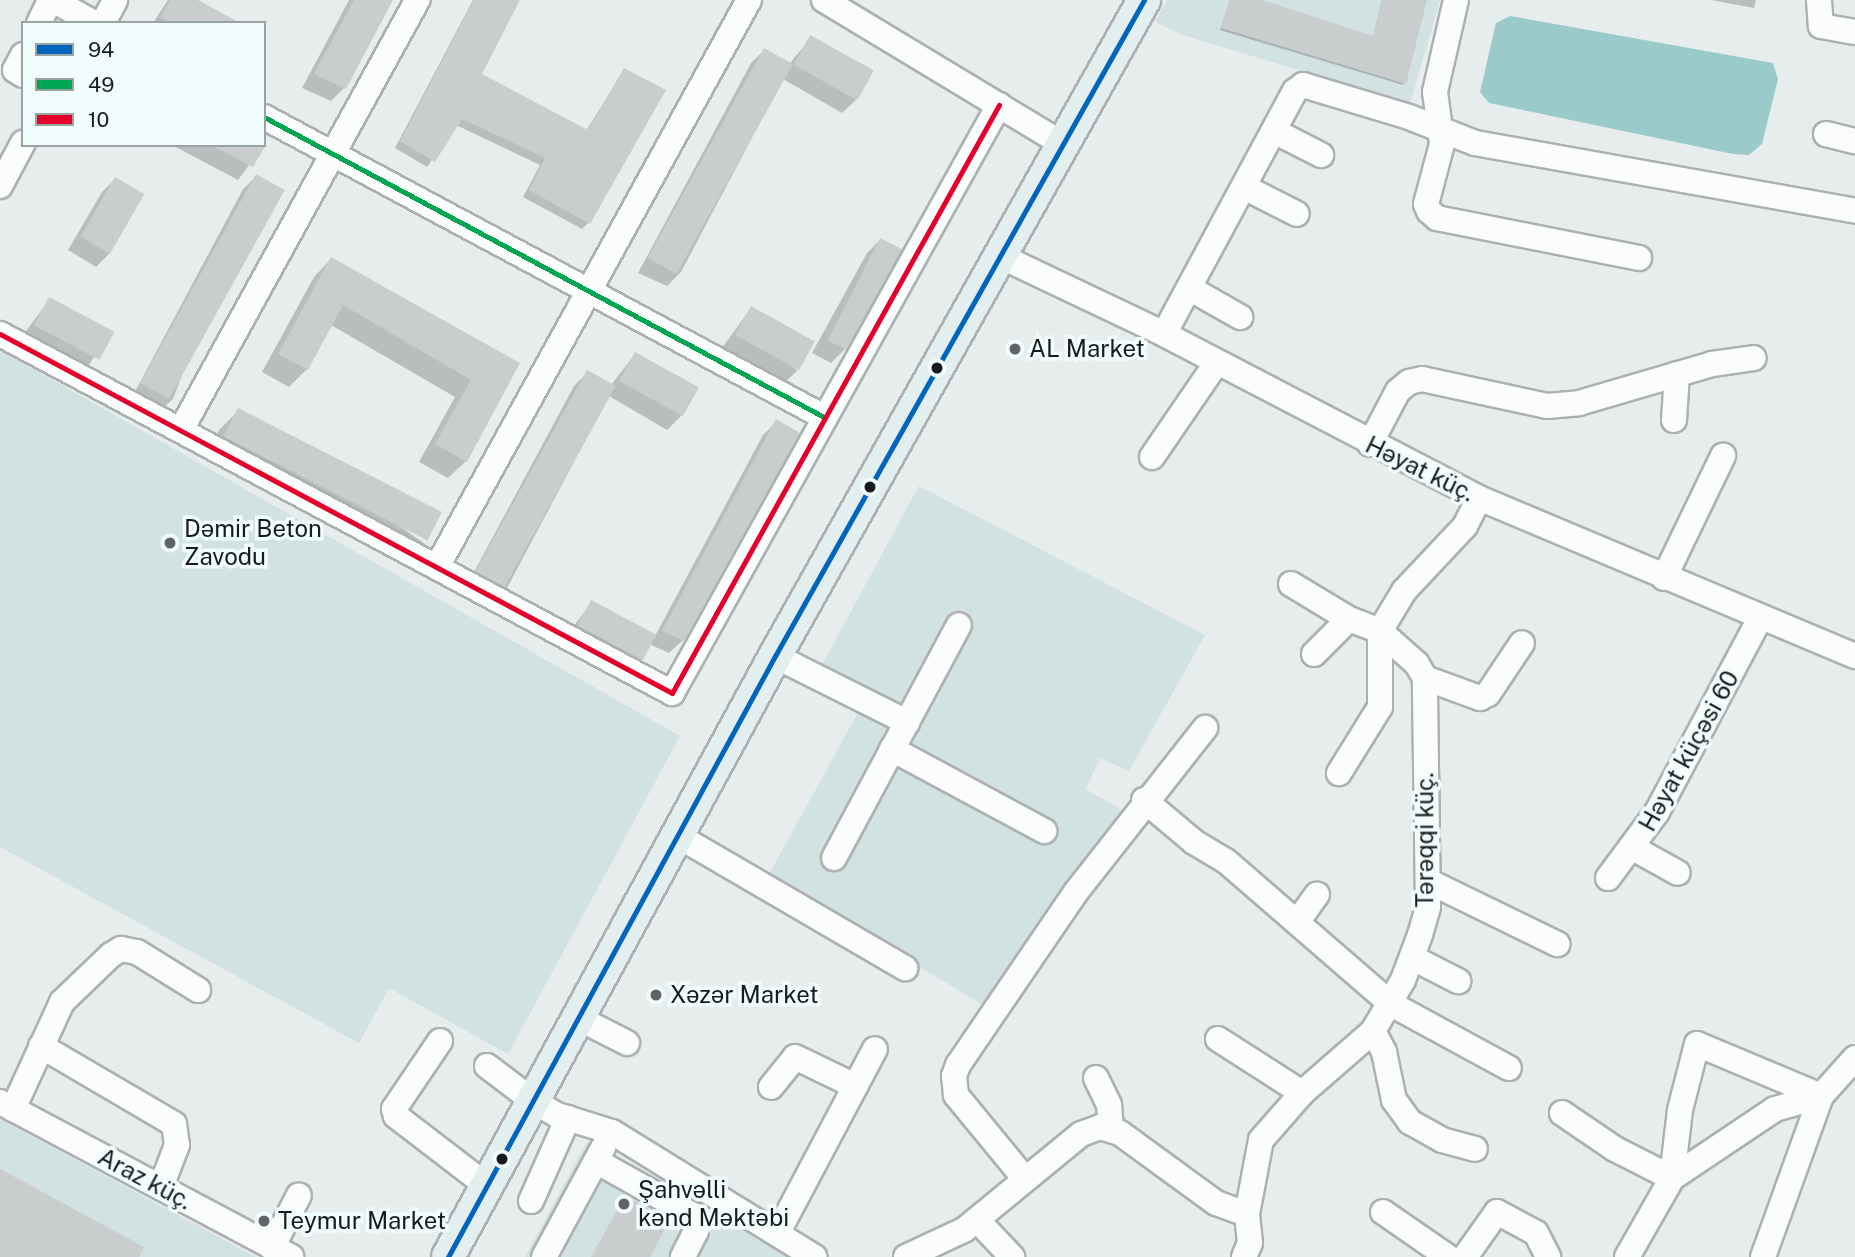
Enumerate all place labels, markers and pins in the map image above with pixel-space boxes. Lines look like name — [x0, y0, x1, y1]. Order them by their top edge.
place label: AL Market — [1029, 335, 1145, 363]
marker: AL Market — [1007, 341, 1023, 357]
unlabelled marker — [930, 361, 944, 375]
unlabelled marker — [863, 480, 877, 494]
place label: Dəmir Beton Zavodu — [184, 515, 322, 571]
marker: Dəmir Beton Zavodu — [162, 535, 178, 551]
place label: Xəzər Market — [670, 981, 819, 1009]
marker: Xəzər Market — [648, 987, 664, 1003]
unlabelled marker — [495, 1152, 509, 1166]
place label: Şahvəlli kənd Məktəbi — [638, 1176, 789, 1232]
marker: Şahvəlli kənd Məktəbi — [616, 1196, 632, 1212]
place label: Teymur Market — [278, 1207, 446, 1235]
marker: Teymur Market — [256, 1213, 272, 1229]

